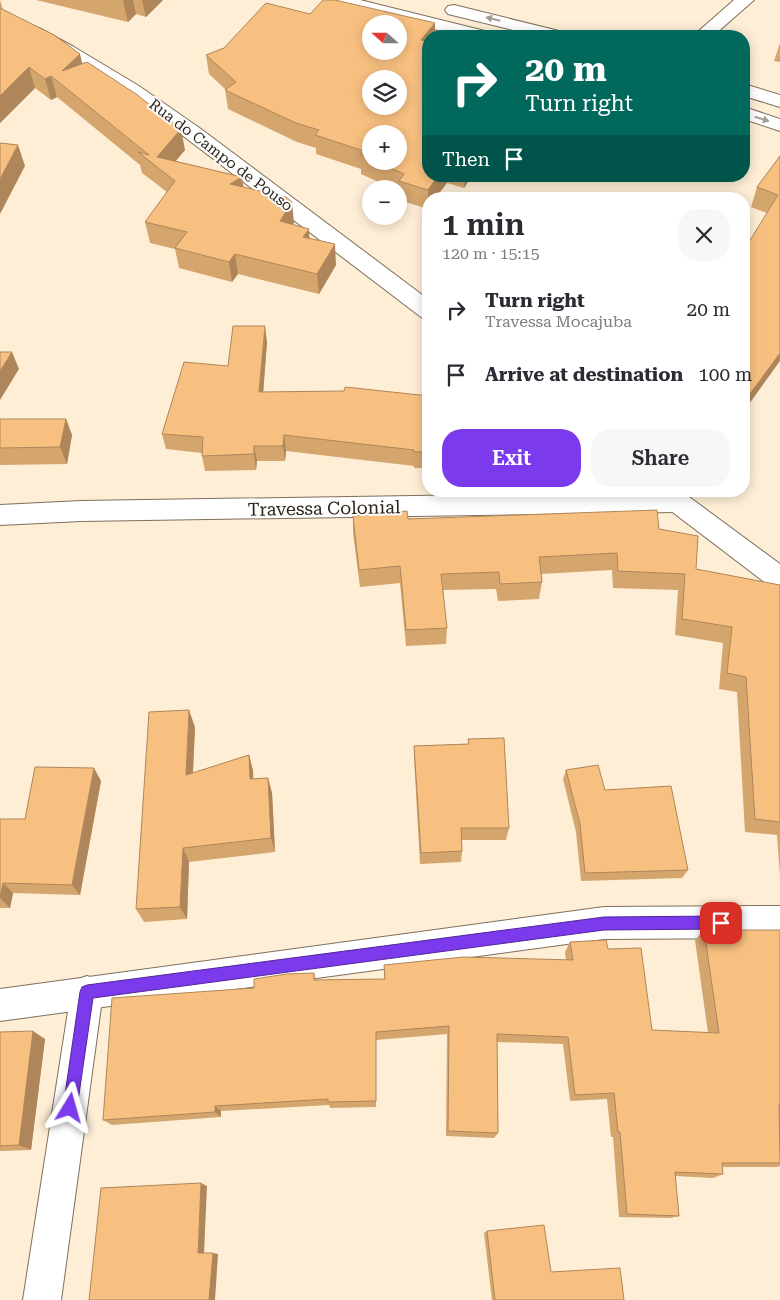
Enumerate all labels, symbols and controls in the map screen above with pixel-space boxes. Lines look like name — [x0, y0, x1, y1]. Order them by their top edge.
north arrow — [362, 15, 408, 60]
map controls — [362, 15, 407, 225]
one-way arrow — [485, 15, 500, 23]
text: 20 m — [525, 49, 607, 90]
icon: right — [442, 50, 507, 115]
button: layers — [362, 70, 407, 115]
text: Turn right — [525, 91, 633, 116]
street label: Rua do Campo de Pouso — [146, 95, 296, 215]
one-way arrow — [755, 115, 770, 123]
button: + — [362, 125, 407, 170]
icon: arrive — [500, 145, 528, 173]
text: Then — [442, 148, 490, 171]
button: − — [362, 180, 407, 225]
text: 1 min — [442, 207, 525, 242]
button: close — [678, 209, 730, 261]
text: 120 m · 15:15 — [442, 244, 540, 263]
text: Turn right — [485, 289, 585, 312]
icon: right — [442, 296, 470, 324]
text: 20 m — [687, 298, 730, 321]
text: Travessa Mocajuba — [485, 312, 632, 331]
icon: arrive — [442, 361, 470, 389]
text: Arrive at destination — [485, 363, 683, 386]
text: 100 m — [698, 363, 752, 386]
button: Exit — [442, 429, 581, 487]
button: Share — [591, 429, 730, 487]
street label: Travessa Colonial — [247, 496, 401, 520]
pin — [700, 902, 742, 944]
icon: arrive — [707, 909, 735, 937]
position arrow — [43, 1081, 95, 1133]

